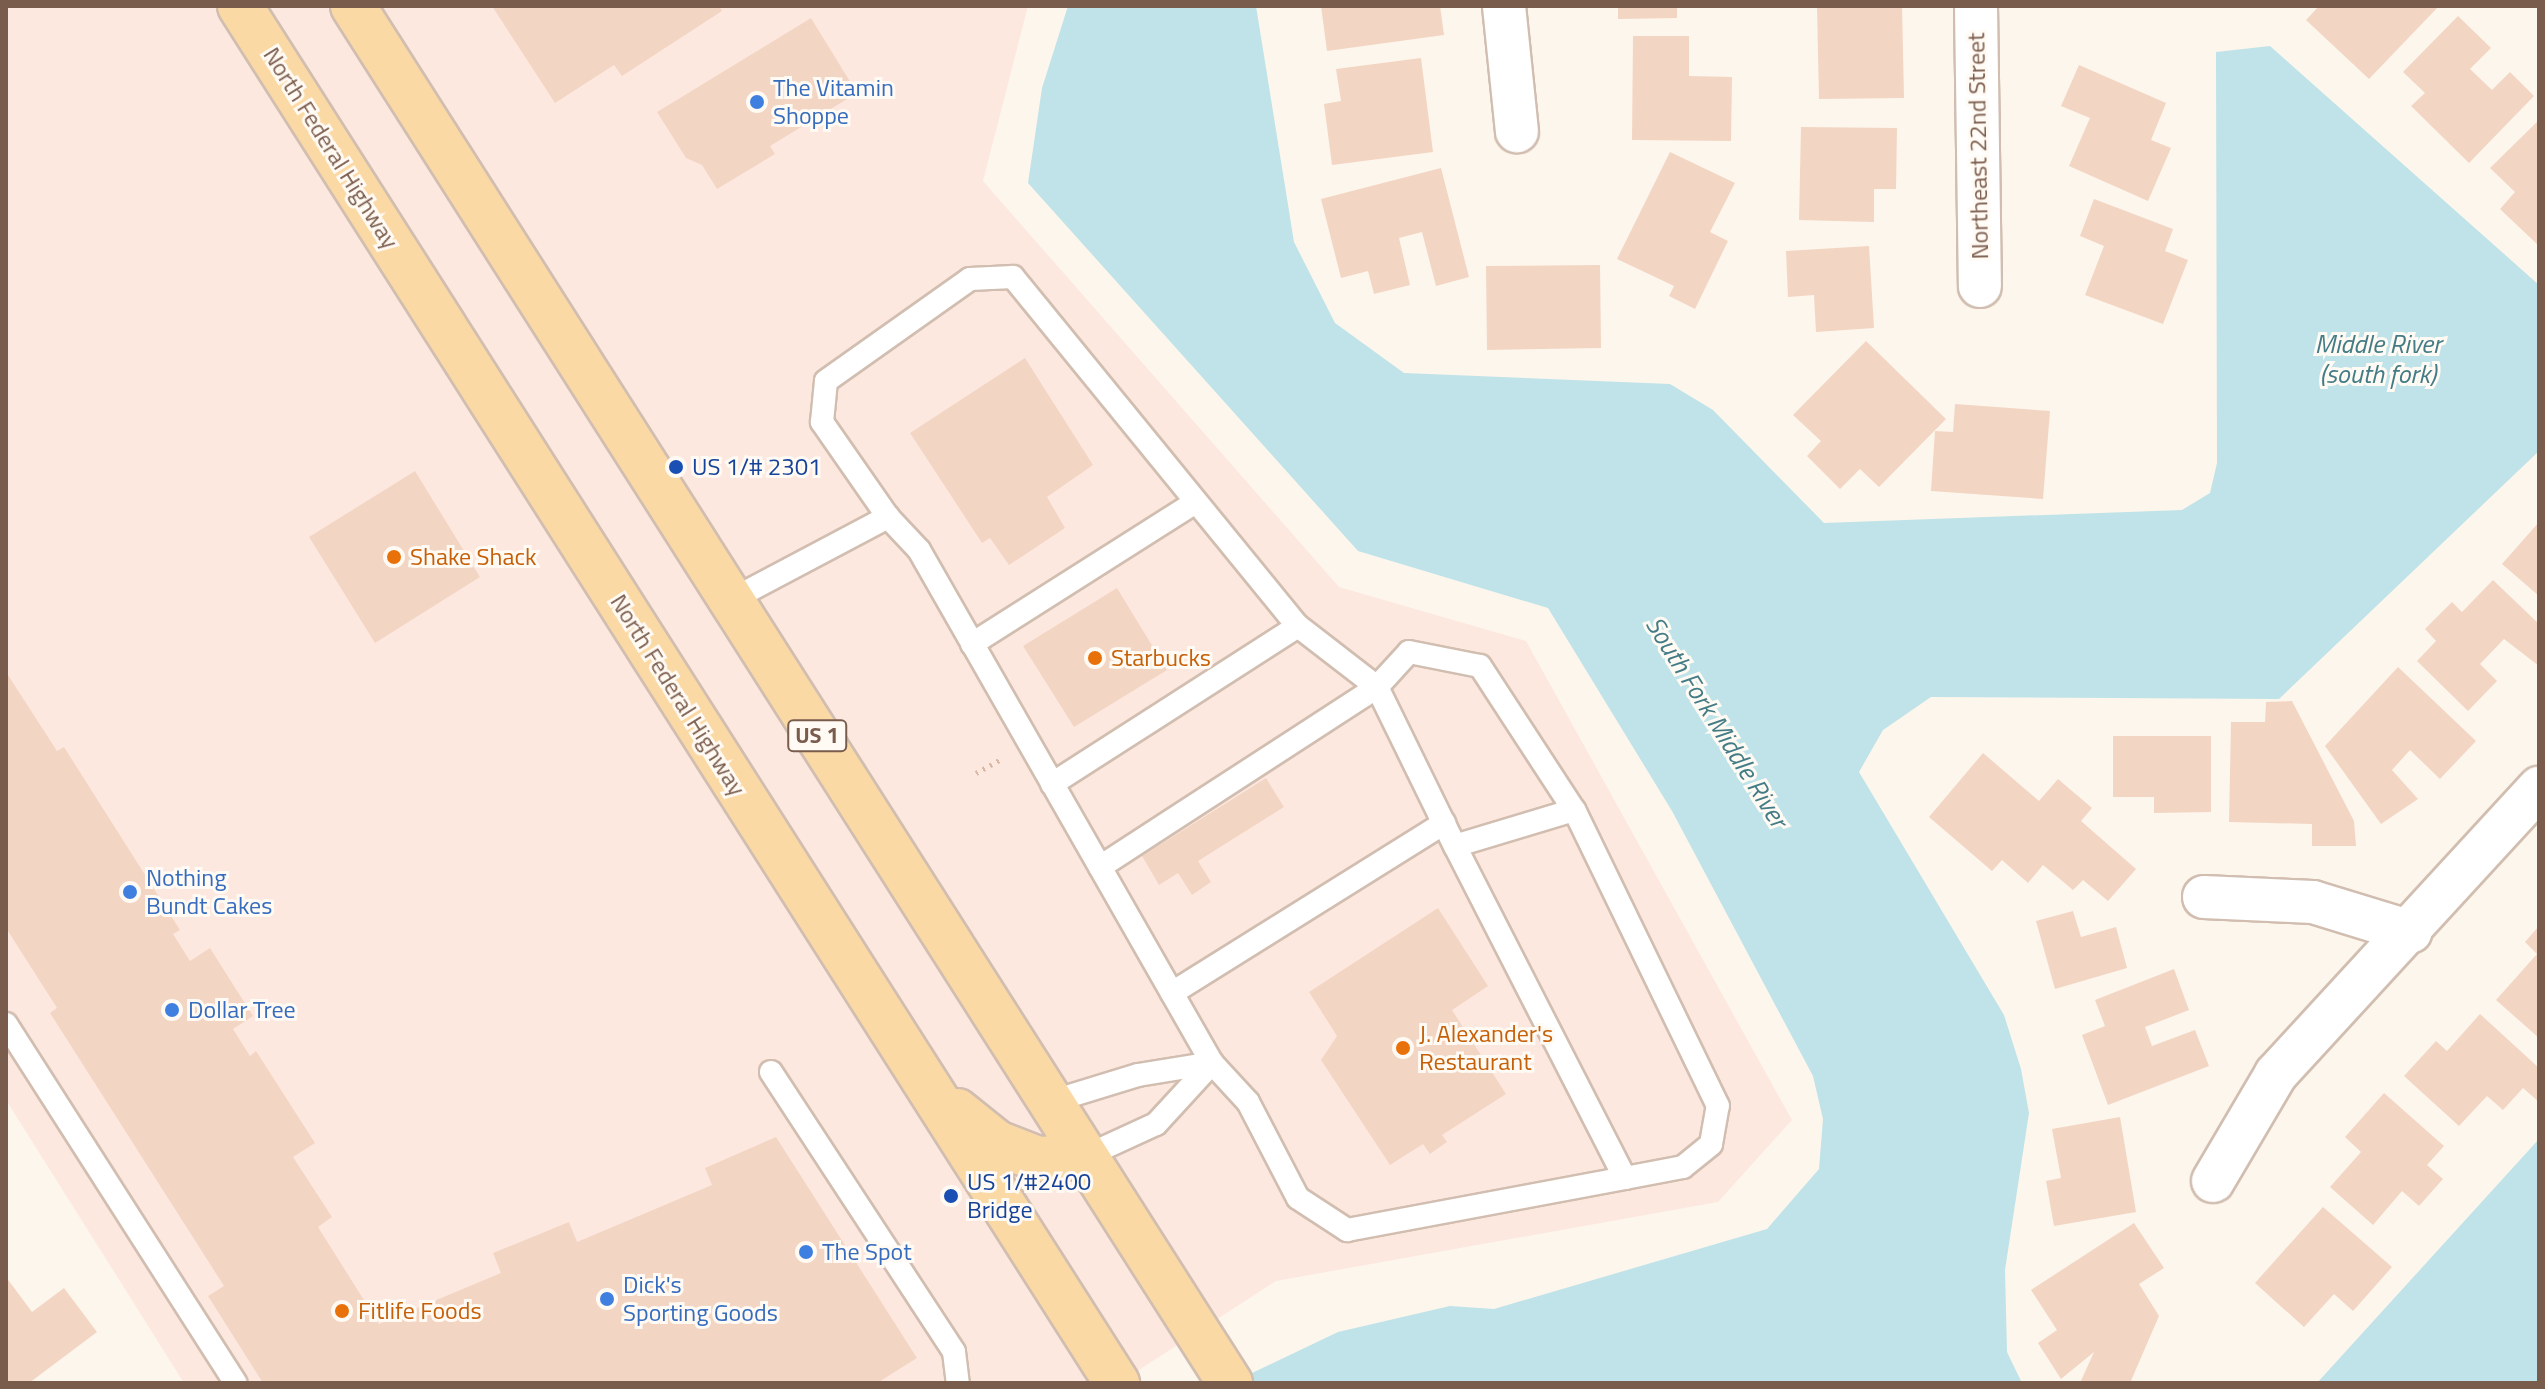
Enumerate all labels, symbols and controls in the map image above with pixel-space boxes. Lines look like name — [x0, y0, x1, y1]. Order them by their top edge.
street label: Northeast 22nd Street — [1962, 32, 1994, 260]
street label: North Federal Highway — [257, 42, 405, 254]
place label: The Vitamin Shoppe — [773, 74, 894, 130]
marker: The Vitamin Shoppe — [748, 93, 766, 111]
water label: Middle River (south fork) — [2315, 328, 2441, 390]
place label: US 1/# 2301 — [692, 453, 822, 481]
marker: US 1/# 2301 — [667, 458, 685, 476]
place label: Shake Shack — [410, 543, 536, 571]
marker: Shake Shack — [385, 548, 403, 566]
street label: North Federal Highway — [604, 589, 752, 801]
water label: South Fork Middle River — [1639, 611, 1795, 833]
place label: Starbucks — [1111, 644, 1211, 672]
marker: Starbucks — [1086, 649, 1104, 667]
road number: US 1 — [787, 718, 847, 754]
place label: Nothing Bundt Cakes — [146, 864, 272, 920]
marker: Nothing Bundt Cakes — [121, 883, 139, 901]
place label: Dollar Tree — [188, 996, 296, 1024]
marker: Dollar Tree — [163, 1001, 181, 1019]
place label: J. Alexander's Restaurant — [1419, 1020, 1553, 1076]
marker: J. Alexander's Restaurant — [1394, 1039, 1412, 1057]
place label: US 1/#2400 Bridge — [967, 1168, 1091, 1224]
marker: US 1/#2400 Bridge — [942, 1187, 960, 1205]
place label: The Spot — [822, 1238, 912, 1266]
marker: The Spot — [797, 1243, 815, 1261]
place label: Dick's Sporting Goods — [623, 1271, 778, 1327]
marker: Dick's Sporting Goods — [598, 1290, 616, 1308]
place label: Fitlife Foods — [358, 1297, 482, 1325]
marker: Fitlife Foods — [333, 1302, 351, 1320]

